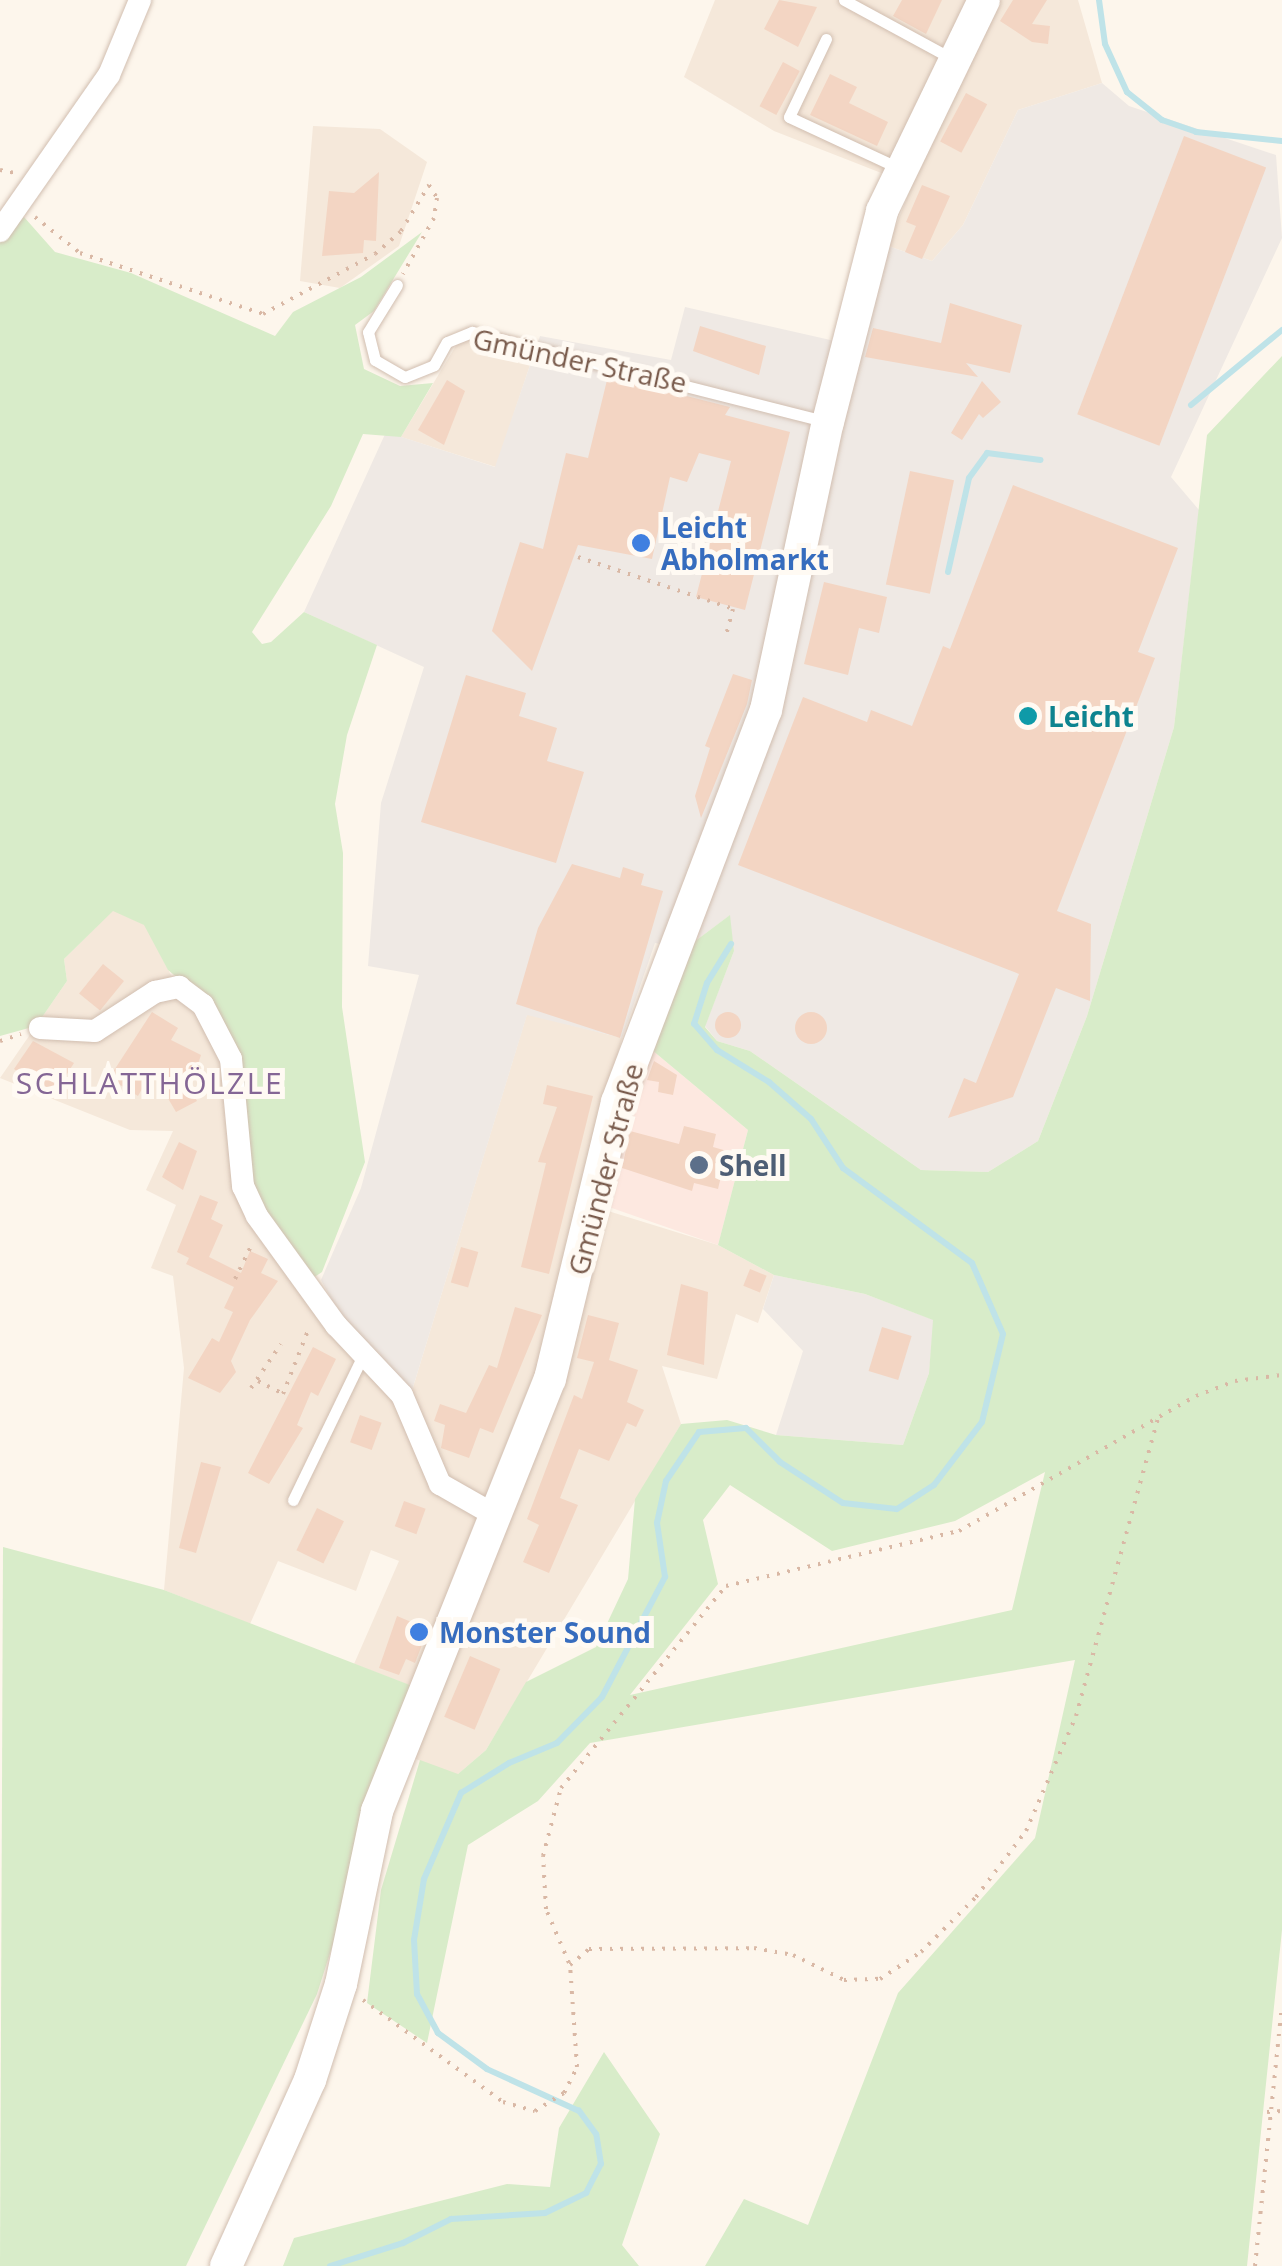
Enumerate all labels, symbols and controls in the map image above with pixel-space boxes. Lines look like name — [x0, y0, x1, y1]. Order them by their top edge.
street label: Gmünder Straße — [470, 321, 690, 399]
place label: Leicht Abholmarkt — [661, 510, 829, 576]
marker: Leicht Abholmarkt — [630, 532, 652, 554]
place label: Leicht — [1048, 699, 1134, 733]
marker: Leicht — [1017, 705, 1039, 727]
street label: Gmünder Straße — [561, 1060, 649, 1278]
district label: SCHLATTHÖLZLE — [16, 1065, 284, 1101]
place label: Shell — [719, 1148, 786, 1182]
marker: Shell — [688, 1154, 710, 1176]
place label: Monster Sound — [439, 1615, 651, 1649]
marker: Monster Sound — [408, 1621, 430, 1643]

